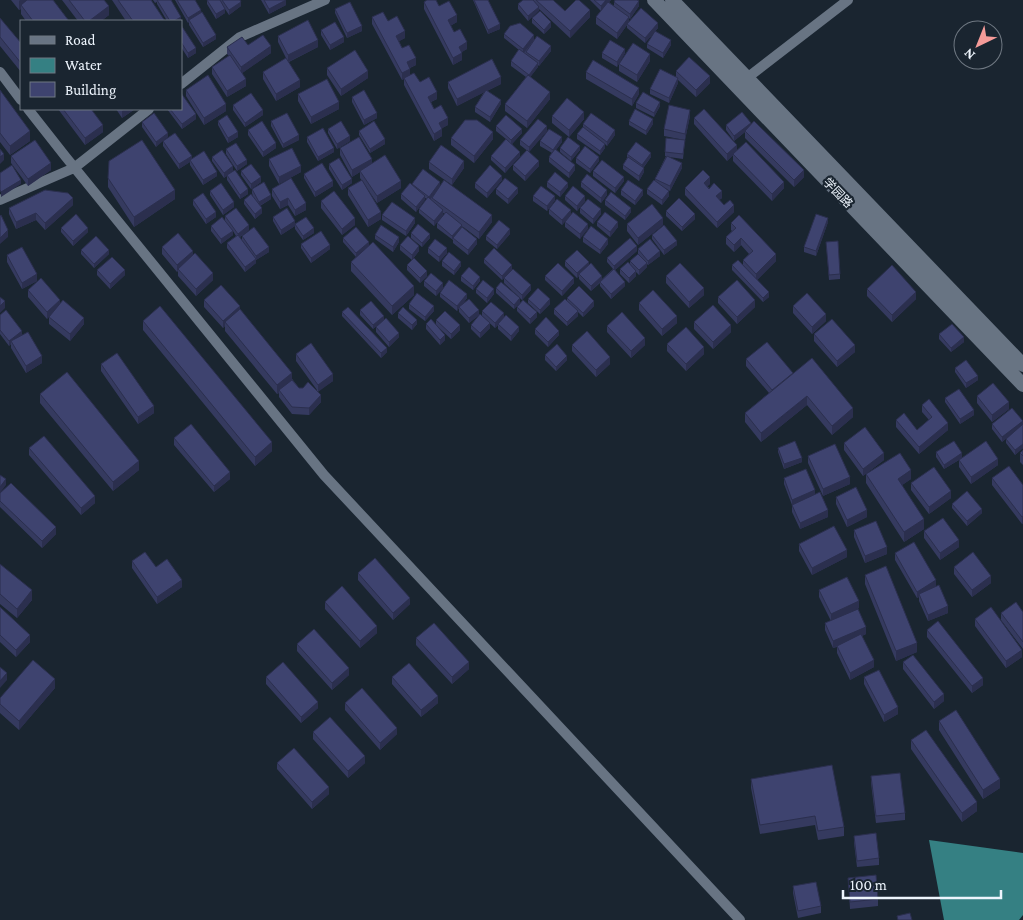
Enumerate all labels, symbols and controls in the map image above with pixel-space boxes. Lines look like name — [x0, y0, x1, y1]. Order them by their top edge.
legend — [20, 20, 182, 110]
north arrow — [953, 20, 1003, 70]
text: Road — [65, 32, 96, 48]
text: N — [960, 45, 978, 64]
text: Water — [65, 57, 102, 73]
text: Building — [65, 82, 116, 99]
street label: 学园路 — [820, 175, 856, 211]
scale bar — [843, 868, 1000, 900]
text: 100 m — [850, 877, 887, 893]

